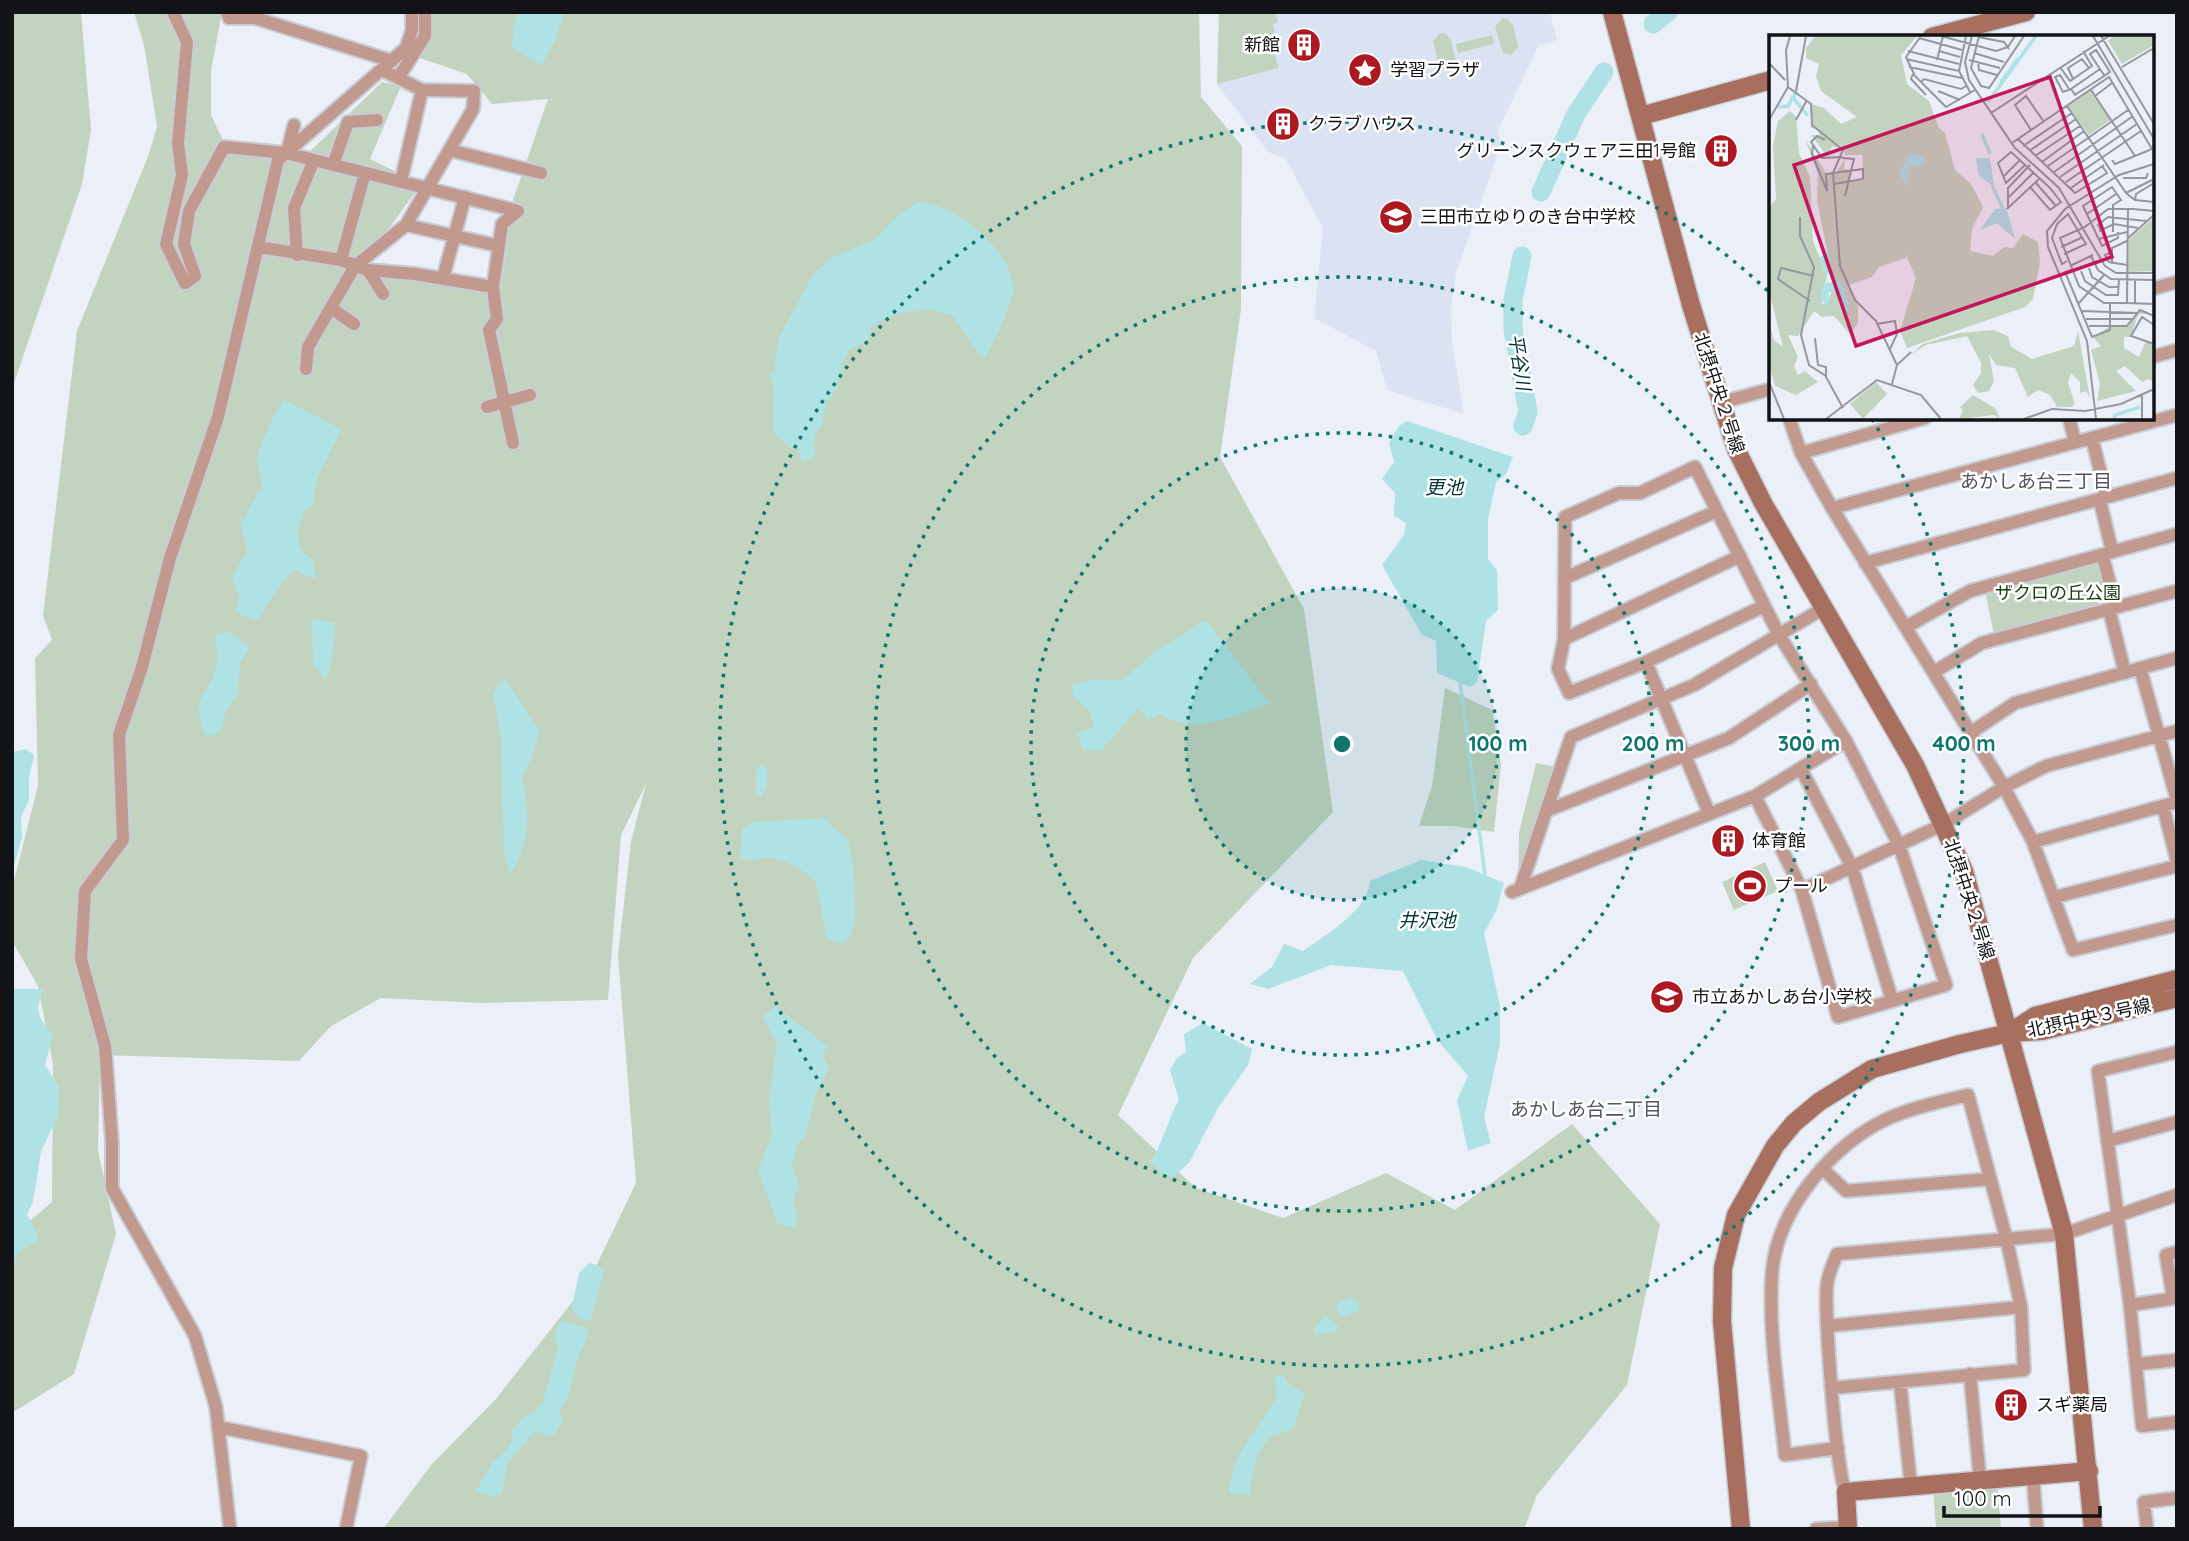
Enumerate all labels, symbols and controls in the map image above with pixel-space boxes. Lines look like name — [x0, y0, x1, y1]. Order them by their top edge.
building icon: 新館 — [1285, 26, 1323, 64]
place label: 新館 — [1244, 33, 1280, 56]
inset map — [1769, 35, 2154, 420]
place icon: 学習プラザ — [1346, 51, 1384, 89]
place label: 学習プラザ — [1390, 58, 1480, 81]
building icon: クラブハウス — [1264, 105, 1302, 143]
place label: クラブハウス — [1308, 112, 1416, 135]
building icon: グリーンスクウェア三田1号館 — [1702, 132, 1740, 170]
place label: グリーンスクウェア三田1号館 — [1457, 139, 1696, 162]
school or university icon: 三田市立ゆりのき台中学校 — [1377, 198, 1415, 236]
place label: 三田市立ゆりのき台中学校 — [1420, 205, 1635, 228]
street label: 北摂中央２号線 — [1689, 329, 1750, 456]
water label: 平谷川 — [1504, 332, 1537, 394]
district label: あかしあ台三丁目 — [1960, 469, 2112, 493]
water label: 更池 — [1425, 475, 1465, 499]
park label: ザクロの丘公園 — [1995, 581, 2121, 604]
text: 100 m — [1468, 730, 1528, 756]
text: 200 m — [1622, 730, 1684, 756]
text: 300 m — [1778, 730, 1840, 756]
text: 400 m — [1932, 730, 1996, 756]
centre of rings — [1330, 732, 1354, 756]
building icon: 体育館 — [1709, 822, 1747, 860]
place label: 体育館 — [1752, 829, 1806, 852]
street label: 北摂中央２号線 — [1939, 835, 2000, 962]
sports icon: プール — [1731, 867, 1769, 905]
place label: プール — [1774, 874, 1828, 897]
water label: 井沢池 — [1398, 908, 1457, 932]
school or university icon: 市立あかしあ台小学校 — [1648, 978, 1686, 1016]
place label: 市立あかしあ台小学校 — [1692, 985, 1872, 1008]
street label: 北摂中央３号線 — [2025, 993, 2153, 1042]
district label: あかしあ台二丁目 — [1510, 1097, 1662, 1121]
building icon: スギ薬局 — [1992, 1386, 2030, 1424]
place label: スギ薬局 — [2036, 1393, 2108, 1416]
scale bar — [1944, 1474, 2100, 1518]
text: 100 m — [1954, 1485, 2012, 1511]

